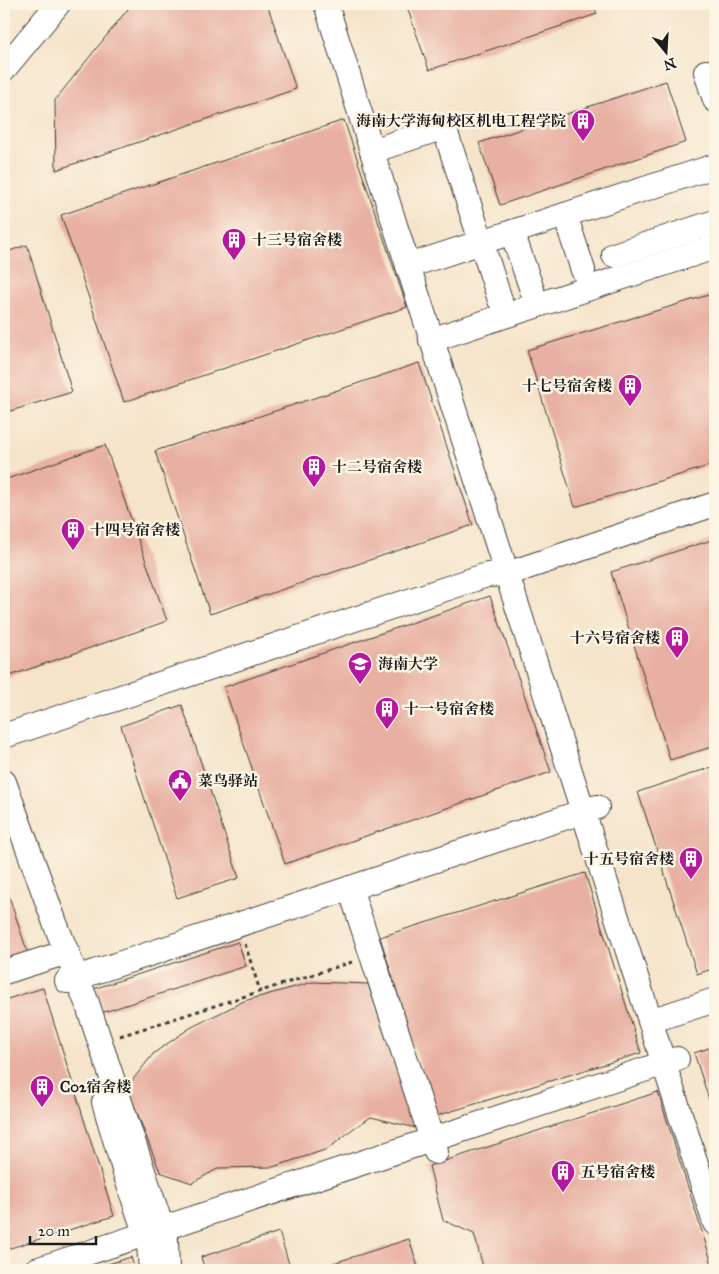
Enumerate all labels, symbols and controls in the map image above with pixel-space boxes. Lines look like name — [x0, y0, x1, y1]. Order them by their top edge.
north arrow — [642, 28, 692, 78]
text: N — [661, 54, 678, 74]
building icon: 海南大学海甸校区机电工程学院 — [570, 108, 596, 142]
place label: 海南大学海甸校区机电工程学院 — [356, 112, 566, 130]
building icon: 十三号宿舍楼 — [221, 227, 247, 261]
place label: 十三号宿舍楼 — [252, 231, 342, 249]
building icon: 十七号宿舍楼 — [617, 373, 643, 407]
place label: 十七号宿舍楼 — [522, 377, 612, 395]
building icon: 十二号宿舍楼 — [301, 454, 327, 488]
place label: 十二号宿舍楼 — [332, 458, 422, 476]
building icon: 十四号宿舍楼 — [60, 517, 86, 551]
place label: 十四号宿舍楼 — [90, 521, 180, 539]
building icon: 十六号宿舍楼 — [664, 625, 690, 659]
place label: 十六号宿舍楼 — [570, 629, 660, 647]
school or university icon: 海南大学 — [347, 651, 373, 685]
place label: 海南大学 — [378, 655, 438, 673]
building icon: 十一号宿舍楼 — [374, 696, 400, 730]
place label: 十一号宿舍楼 — [404, 700, 494, 718]
public building icon: 菜鸟驿站 — [167, 768, 193, 802]
place label: 菜鸟驿站 — [198, 772, 258, 790]
building icon: 十五号宿舍楼 — [678, 846, 704, 880]
place label: 十五号宿舍楼 — [584, 850, 674, 868]
building icon: C02宿舍楼 — [29, 1074, 55, 1108]
place label: C02宿舍楼 — [60, 1078, 131, 1096]
building icon: 五号宿舍楼 — [550, 1159, 576, 1193]
place label: 五号宿舍楼 — [580, 1163, 655, 1181]
scale bar — [30, 1214, 96, 1246]
text: 20 m — [38, 1222, 70, 1240]

